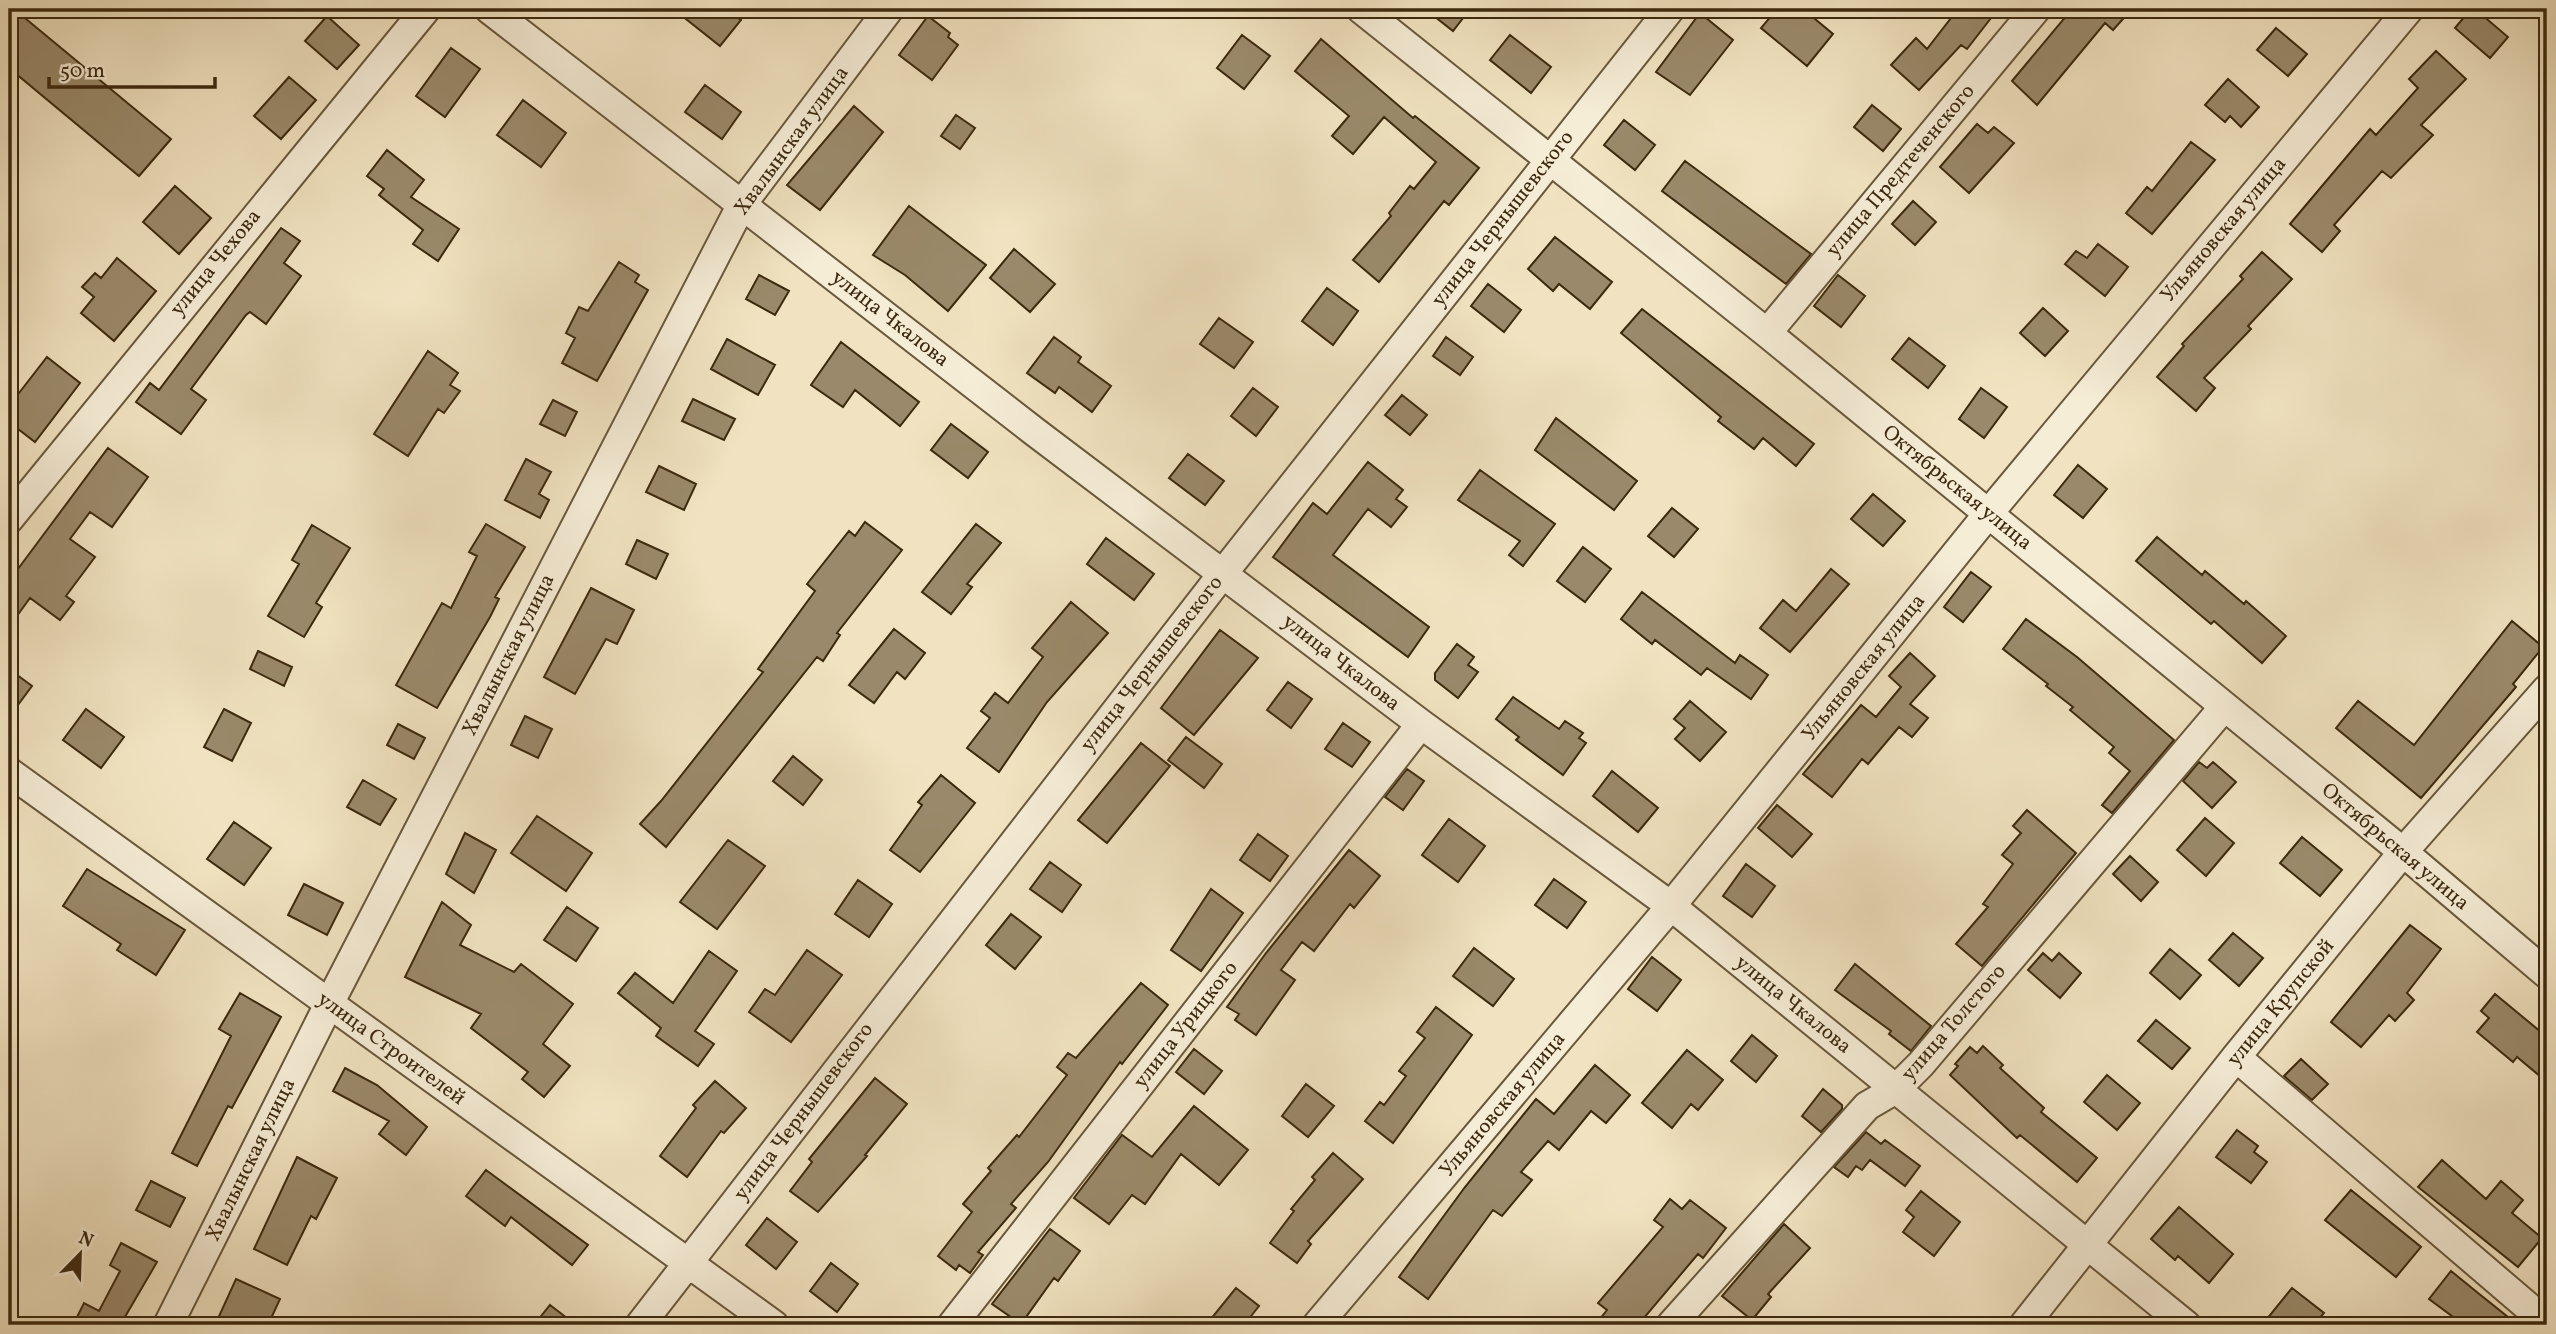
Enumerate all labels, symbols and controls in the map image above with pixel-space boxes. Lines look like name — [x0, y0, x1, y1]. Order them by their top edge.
scale bar — [49, 46, 215, 90]
text: 50 m — [60, 57, 105, 86]
street label: Хвалынская улица — [728, 60, 856, 222]
street label: улица Предтеченского — [1820, 78, 1982, 264]
street label: улица Чернышевского — [1425, 125, 1581, 313]
street label: Ульяновская улица — [2154, 151, 2294, 309]
street label: улица Чехова — [164, 203, 268, 323]
street label: улица Чкалова — [825, 264, 955, 374]
street label: Октябрьская улица — [1876, 418, 2038, 558]
street label: Хвалынская улица — [456, 569, 562, 741]
street label: улица Чернышевского — [1074, 570, 1230, 758]
street label: Ульяновская улица — [1795, 588, 1933, 748]
street label: улица Чкалова — [1276, 608, 1406, 718]
street label: Октябрьская улица — [2315, 776, 2475, 918]
street label: улица Крупской — [2220, 933, 2342, 1073]
street label: улица Чкалова — [1728, 949, 1858, 1061]
street label: улица Урицкого — [1127, 955, 1245, 1095]
street label: улица Толстого — [1895, 958, 2013, 1088]
street label: улица Строителей — [311, 985, 471, 1113]
street label: улица Чернышевского — [727, 1017, 881, 1207]
street label: Ульяновская улица — [1433, 1026, 1573, 1184]
street label: Хвалынская улица — [199, 1074, 303, 1246]
north arrow — [46, 1218, 116, 1288]
text: N — [74, 1226, 97, 1255]

